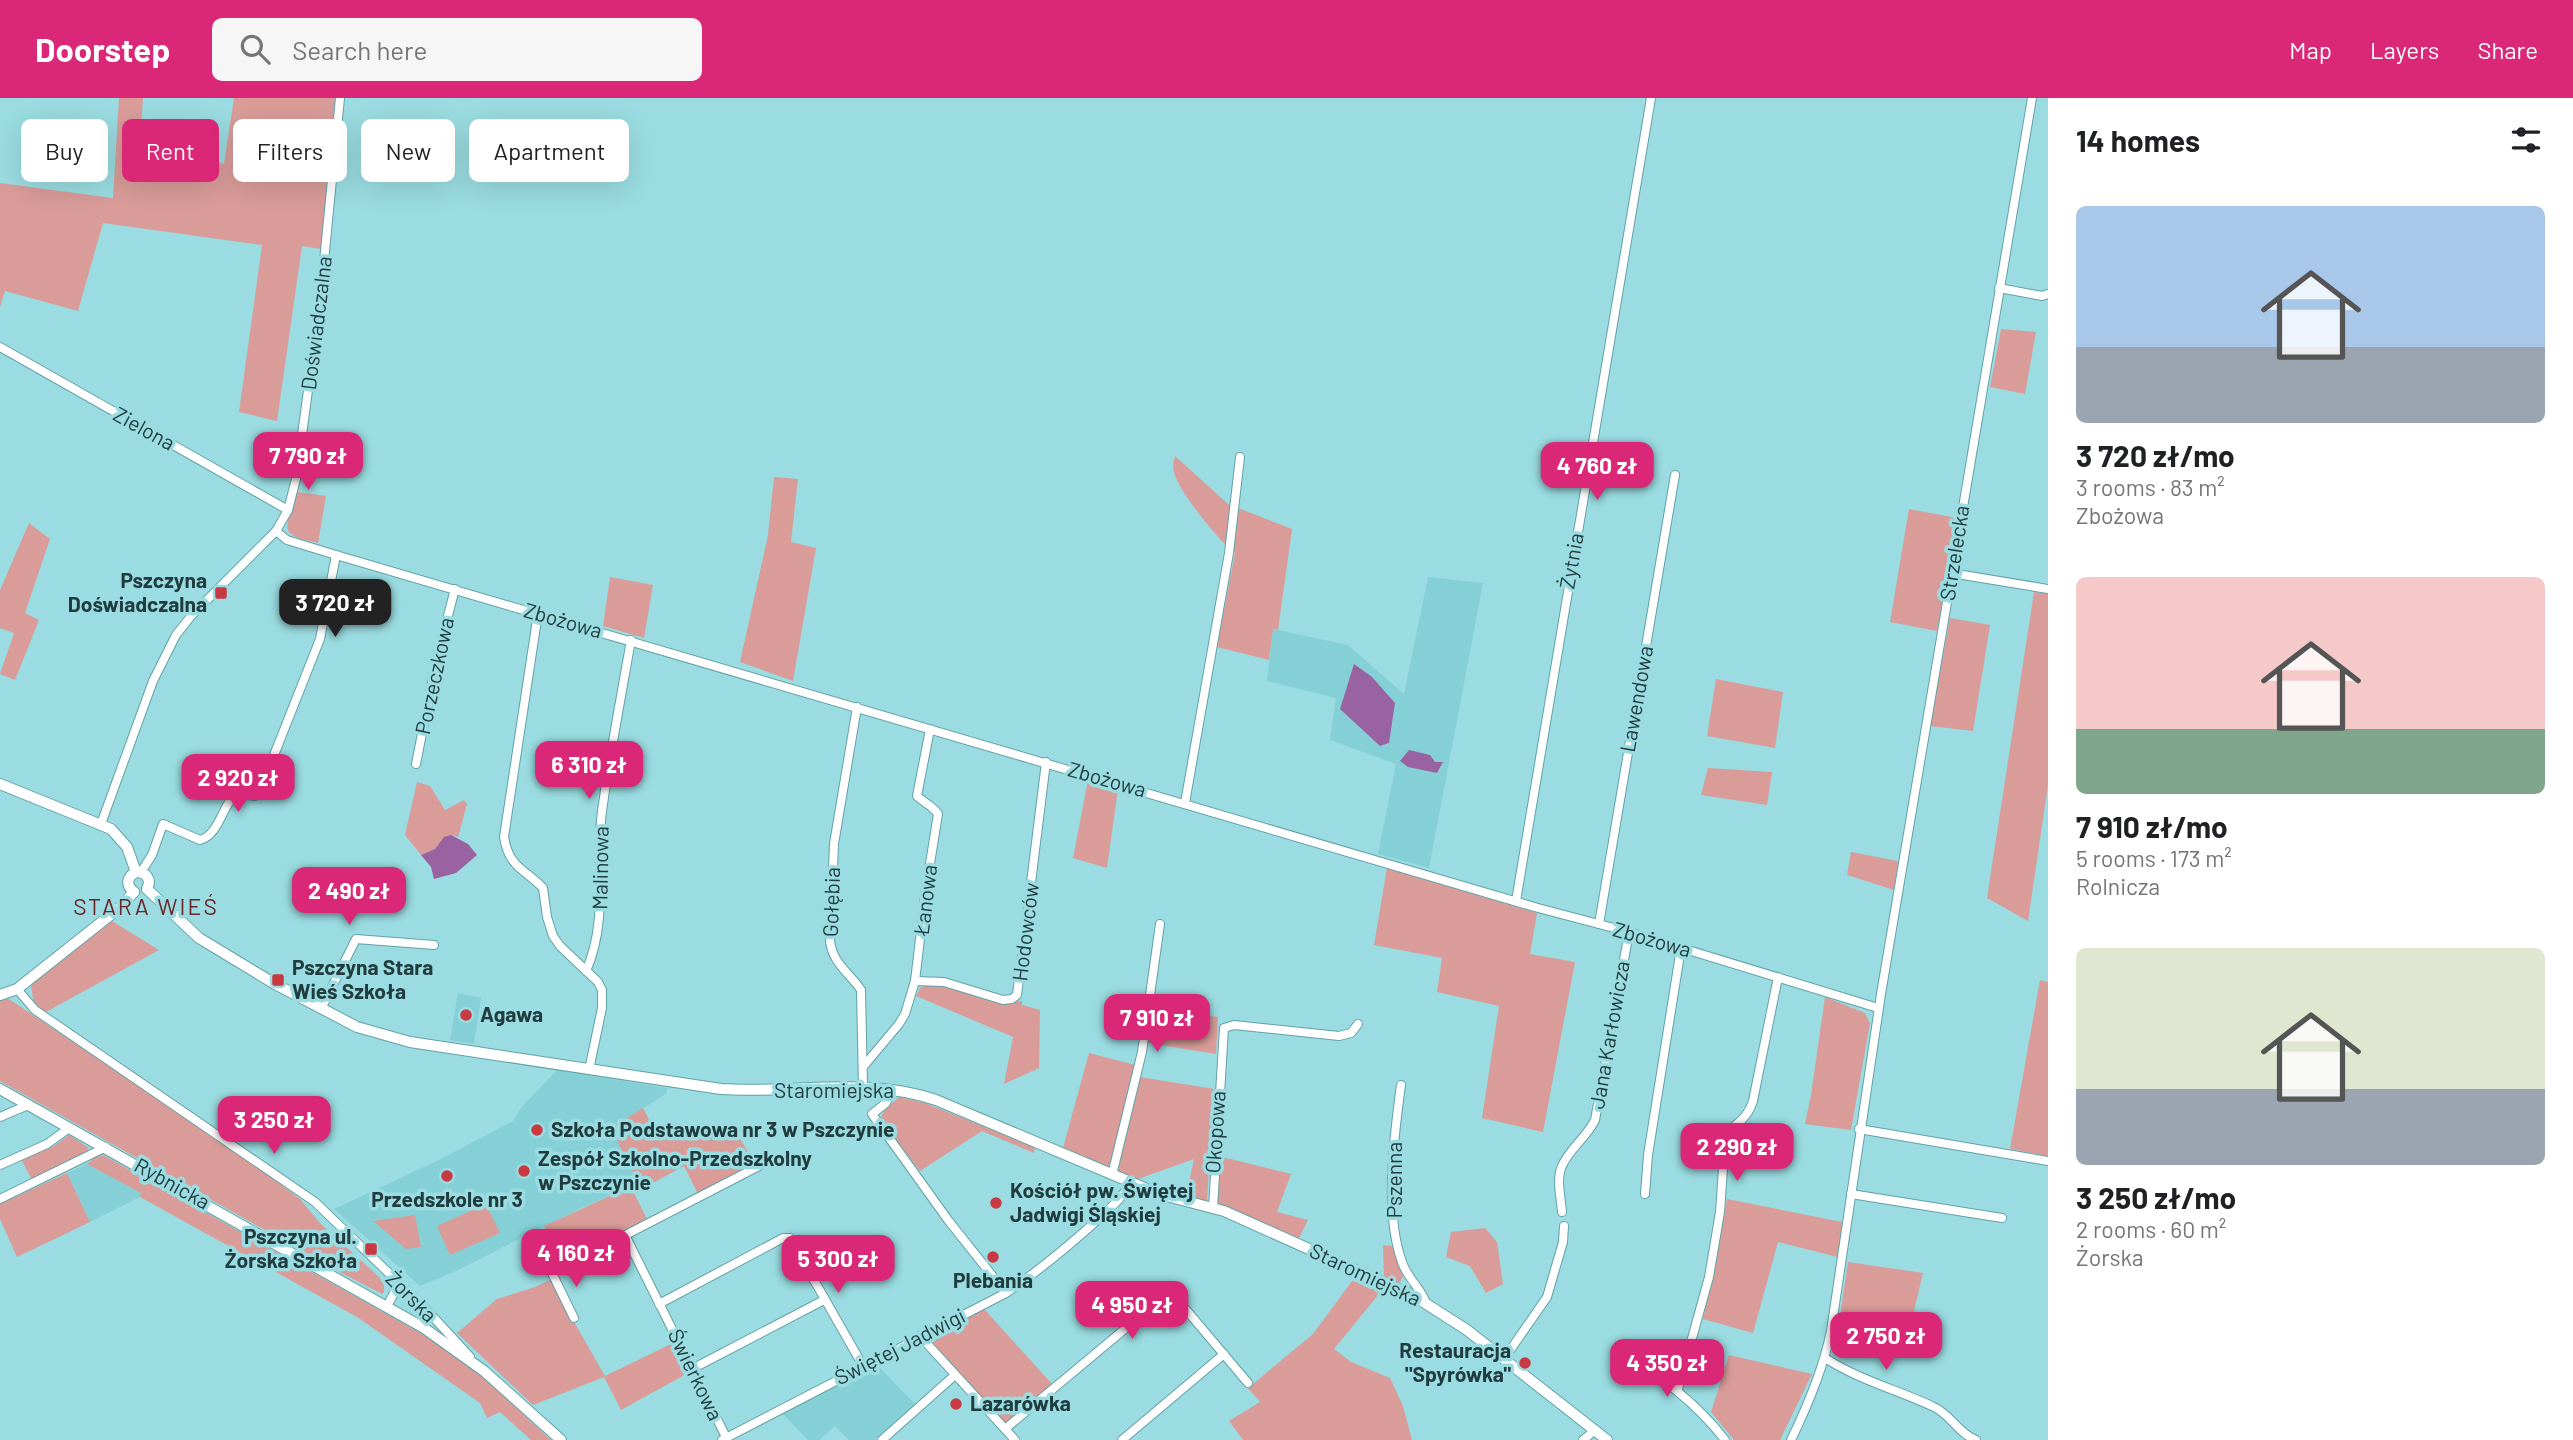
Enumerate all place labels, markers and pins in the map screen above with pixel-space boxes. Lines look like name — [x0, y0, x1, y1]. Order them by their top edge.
pin: 7 790 zł — [236, 432, 380, 492]
pin: 4 760 zł — [1525, 442, 1669, 502]
place label: Pszczyna Doświadczalna — [68, 567, 207, 616]
pin: 3 720 zł — [263, 580, 407, 639]
marker: Pszczyna Doświadczalna — [213, 585, 229, 601]
pin: 6 310 zł — [517, 742, 661, 801]
pin: 2 920 zł — [166, 754, 310, 814]
pin: 2 490 zł — [277, 868, 421, 927]
place label: Pszczyna Stara Wieś Szkoła — [292, 954, 433, 1003]
marker: Pszczyna Stara Wieś Szkoła — [270, 972, 286, 988]
pin: 7 910 zł — [1085, 995, 1229, 1054]
place label: Agawa — [480, 1001, 543, 1026]
marker: Agawa — [458, 1007, 474, 1023]
pin: 3 250 zł — [202, 1096, 346, 1156]
place label: Szkoła Podstawowa nr 3 w Pszczynie — [551, 1116, 895, 1141]
marker: Szkoła Podstawowa nr 3 w Pszczynie — [529, 1122, 545, 1138]
pin: 2 290 zł — [1665, 1124, 1809, 1183]
place label: Zespół Szkolno-Przedszkolny w Pszczynie — [538, 1145, 812, 1194]
marker: Zespół Szkolno-Przedszkolny w Pszczynie — [516, 1163, 532, 1179]
marker: Przedszkole nr 3 — [439, 1168, 455, 1184]
place label: Kościół pw. Świętej Jadwigi Śląskiej — [1010, 1177, 1193, 1226]
place label: Przedszkole nr 3 — [371, 1186, 523, 1211]
marker: Kościół pw. Świętej Jadwigi Śląskiej — [988, 1195, 1004, 1211]
place label: Pszczyna ul. Żorska Szkoła — [225, 1223, 357, 1272]
pin: 4 160 zł — [504, 1230, 648, 1289]
pin: 5 300 zł — [766, 1236, 910, 1295]
marker: Pszczyna ul. Żorska Szkoła — [363, 1241, 379, 1257]
marker: Plebania — [985, 1249, 1001, 1265]
place label: Plebania — [953, 1267, 1033, 1292]
pin: 4 950 zł — [1060, 1282, 1204, 1341]
pin: 2 750 zł — [1814, 1312, 1958, 1372]
place label: Restauracja "Spyrówka" — [1399, 1337, 1511, 1386]
pin: 4 350 zł — [1595, 1340, 1739, 1399]
marker: Restauracja "Spyrówka" — [1517, 1355, 1533, 1371]
place label: Lazarówka — [970, 1390, 1071, 1415]
marker: Lazarówka — [948, 1396, 964, 1412]

